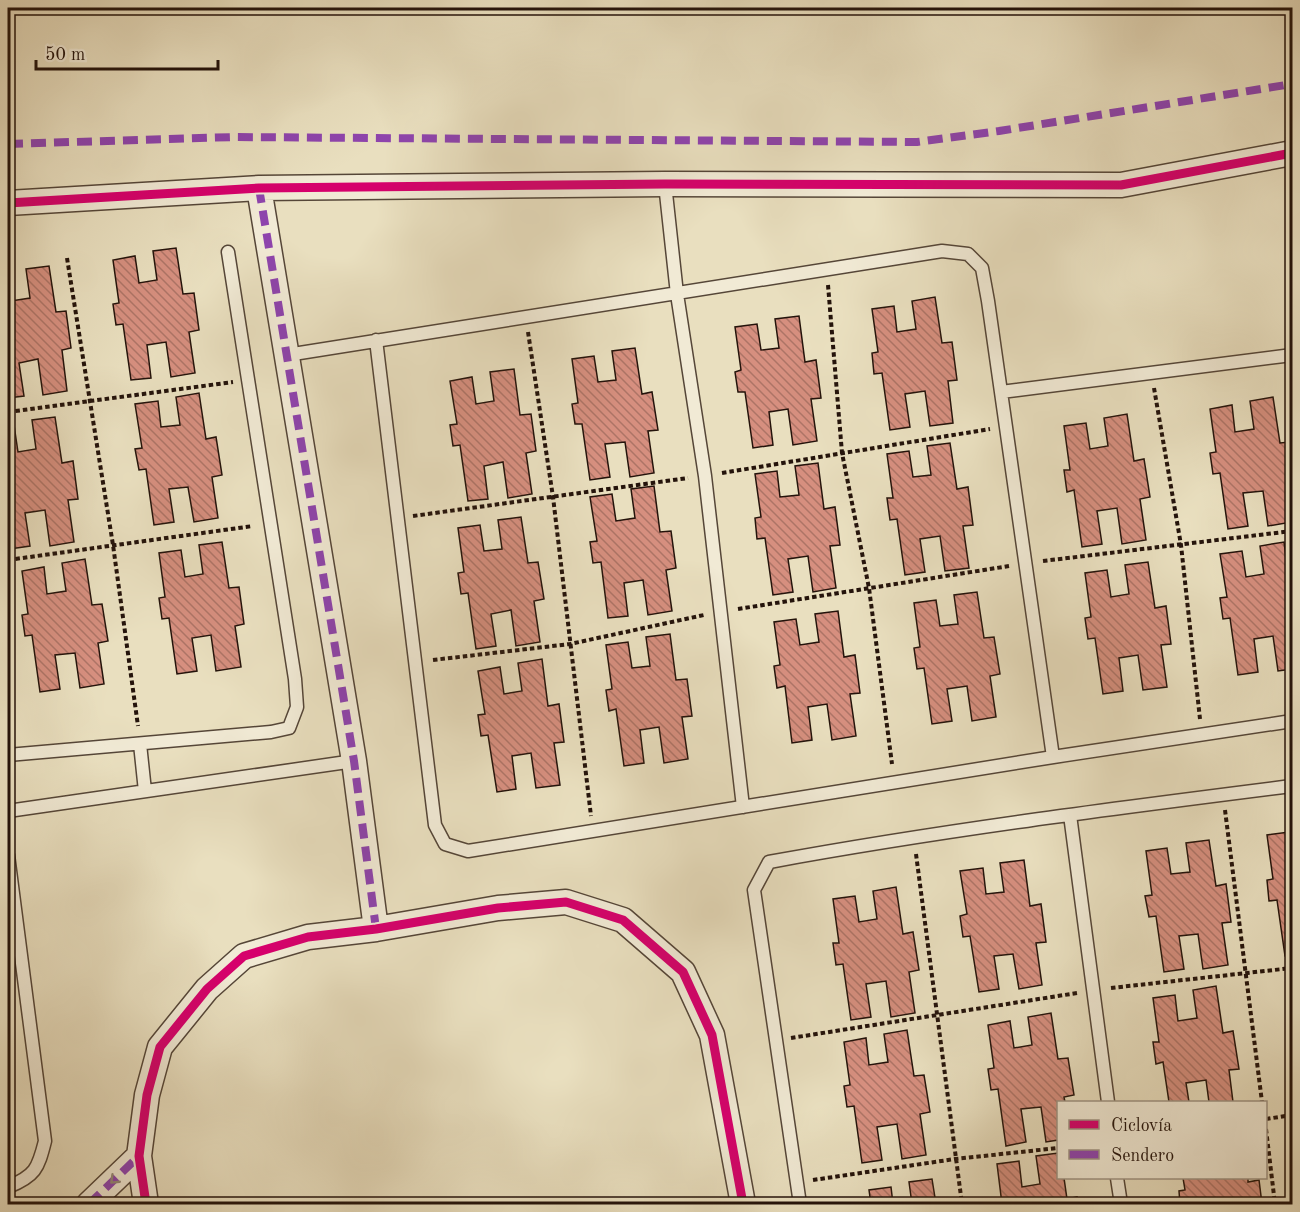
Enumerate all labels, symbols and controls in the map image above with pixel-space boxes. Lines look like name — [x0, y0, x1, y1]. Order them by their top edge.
scale bar — [36, 33, 218, 71]
text: 50 m — [45, 46, 85, 64]
legend — [1057, 1101, 1267, 1179]
text: Ciclovía — [1111, 1117, 1172, 1135]
text: Sendero — [1111, 1147, 1174, 1165]
one-way arrow — [110, 1173, 120, 1184]

